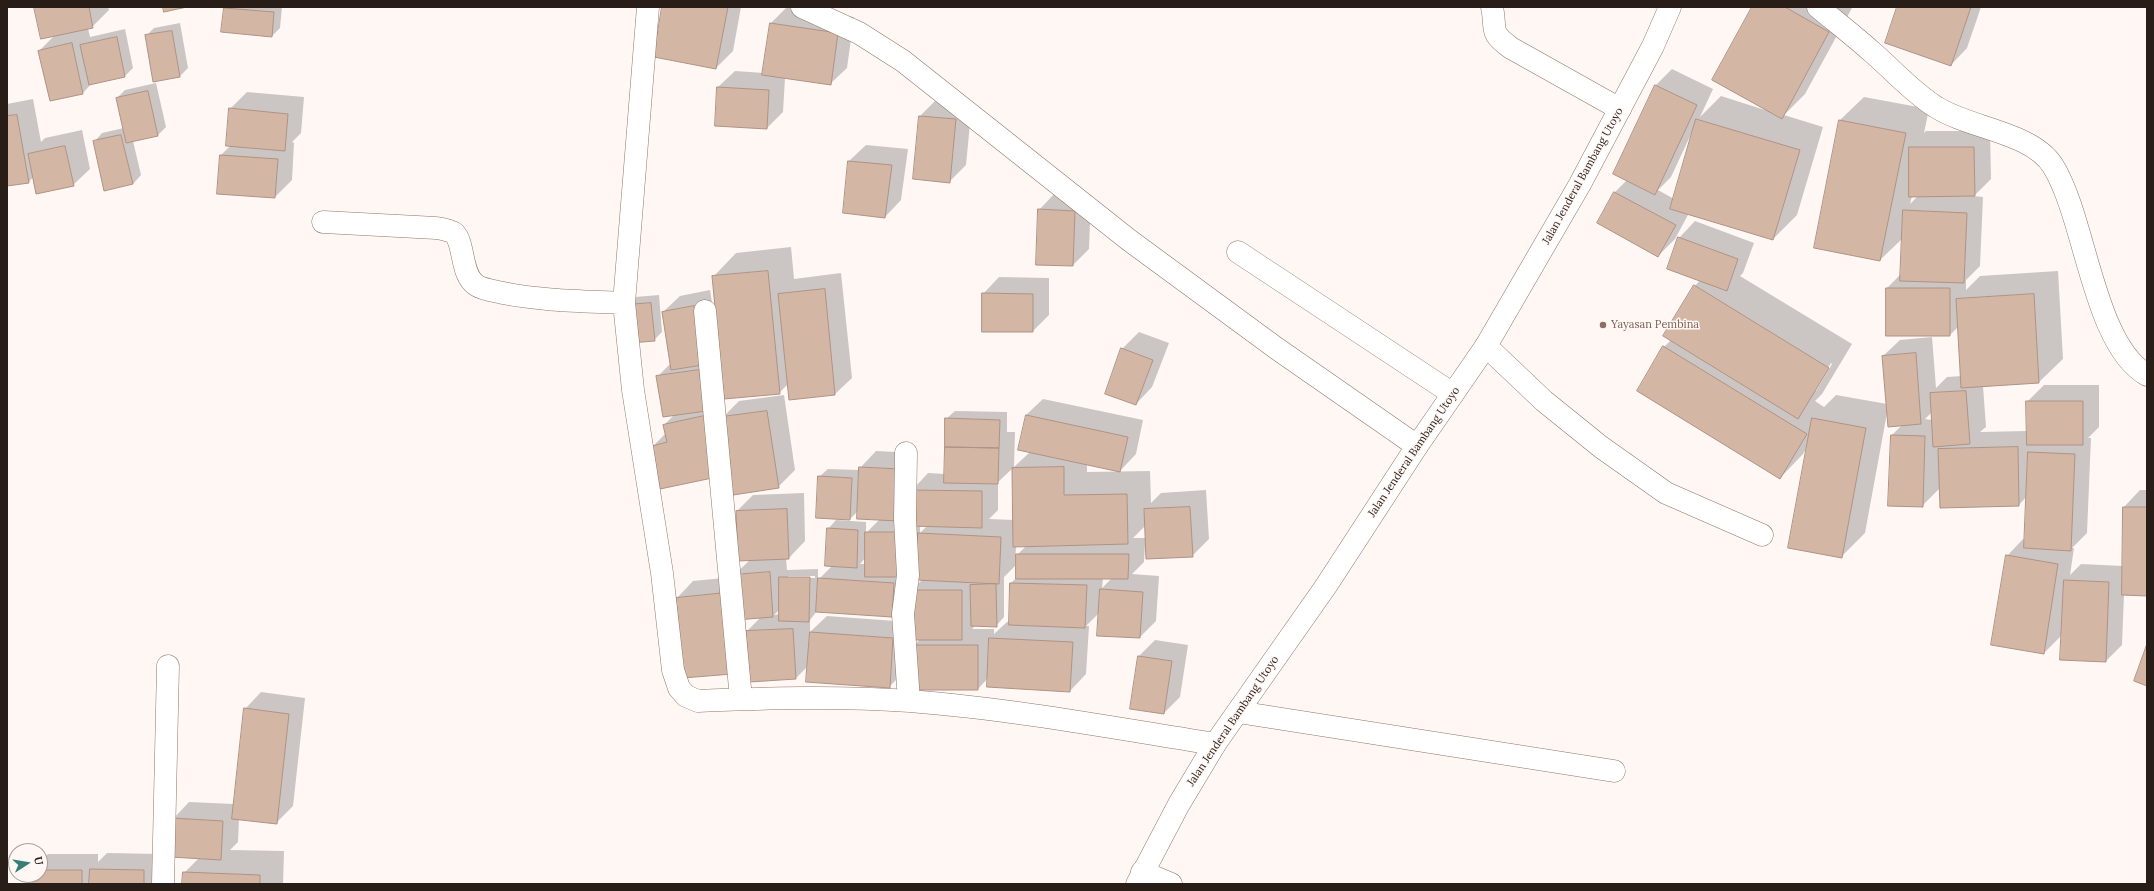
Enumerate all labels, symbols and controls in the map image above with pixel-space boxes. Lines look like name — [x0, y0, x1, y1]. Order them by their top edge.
street label: Jalan Jenderal Bambang Utoyo — [1540, 105, 1626, 247]
place label: Yayasan Pembina — [1611, 318, 1699, 332]
marker: Yayasan Pembina — [1598, 320, 1608, 330]
street label: Jalan Jenderal Bambang Utoyo — [1365, 384, 1463, 520]
street label: Jalan Jenderal Bambang Utoyo — [1184, 653, 1282, 789]
north arrow — [8, 843, 48, 883]
text: U — [31, 855, 46, 866]

